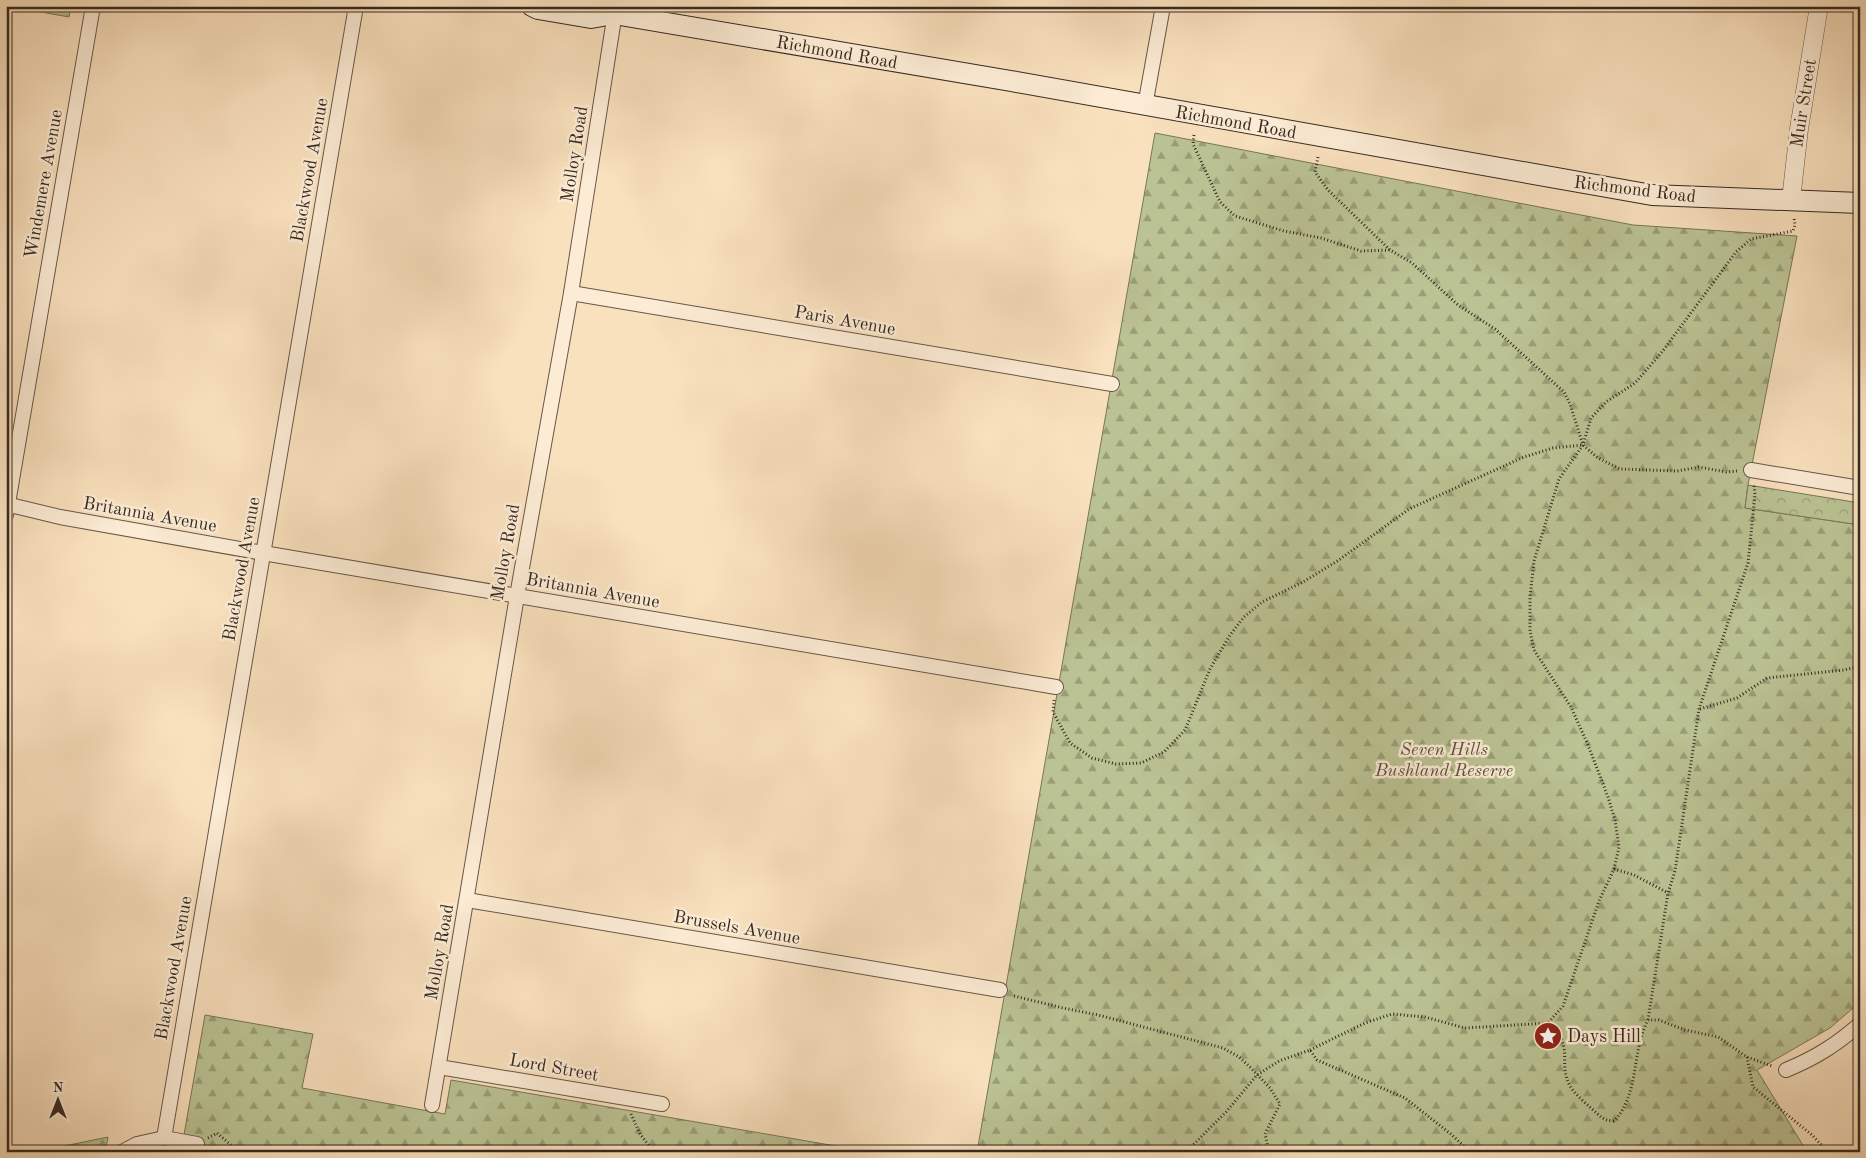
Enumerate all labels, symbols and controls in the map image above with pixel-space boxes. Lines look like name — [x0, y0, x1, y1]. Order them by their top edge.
street label: Richmond Road — [775, 33, 899, 73]
street label: Muir Street — [1788, 57, 1820, 149]
street label: Blackwood Avenue — [288, 97, 332, 244]
street label: Richmond Road — [1174, 103, 1298, 143]
street label: Molloy Road — [558, 105, 591, 204]
street label: Windemere Avenue — [22, 108, 66, 260]
street label: Richmond Road — [1573, 174, 1697, 206]
street label: Paris Avenue — [793, 303, 897, 339]
street label: Britannia Avenue — [82, 494, 218, 536]
street label: Blackwood Avenue — [220, 496, 264, 643]
street label: Molloy Road — [489, 503, 523, 602]
street label: Britannia Avenue — [525, 570, 661, 612]
park label: Seven Hills Bushland Reserve — [1374, 741, 1513, 780]
street label: Blackwood Avenue — [152, 895, 196, 1042]
street label: Molloy Road — [423, 903, 457, 1002]
street label: Brussels Avenue — [672, 908, 802, 948]
place icon: Days Hill — [1533, 1021, 1563, 1051]
place label: Days Hill — [1567, 1028, 1641, 1046]
street label: Lord Street — [508, 1051, 600, 1085]
north arrow — [32, 1076, 82, 1126]
text: N — [53, 1081, 64, 1095]

